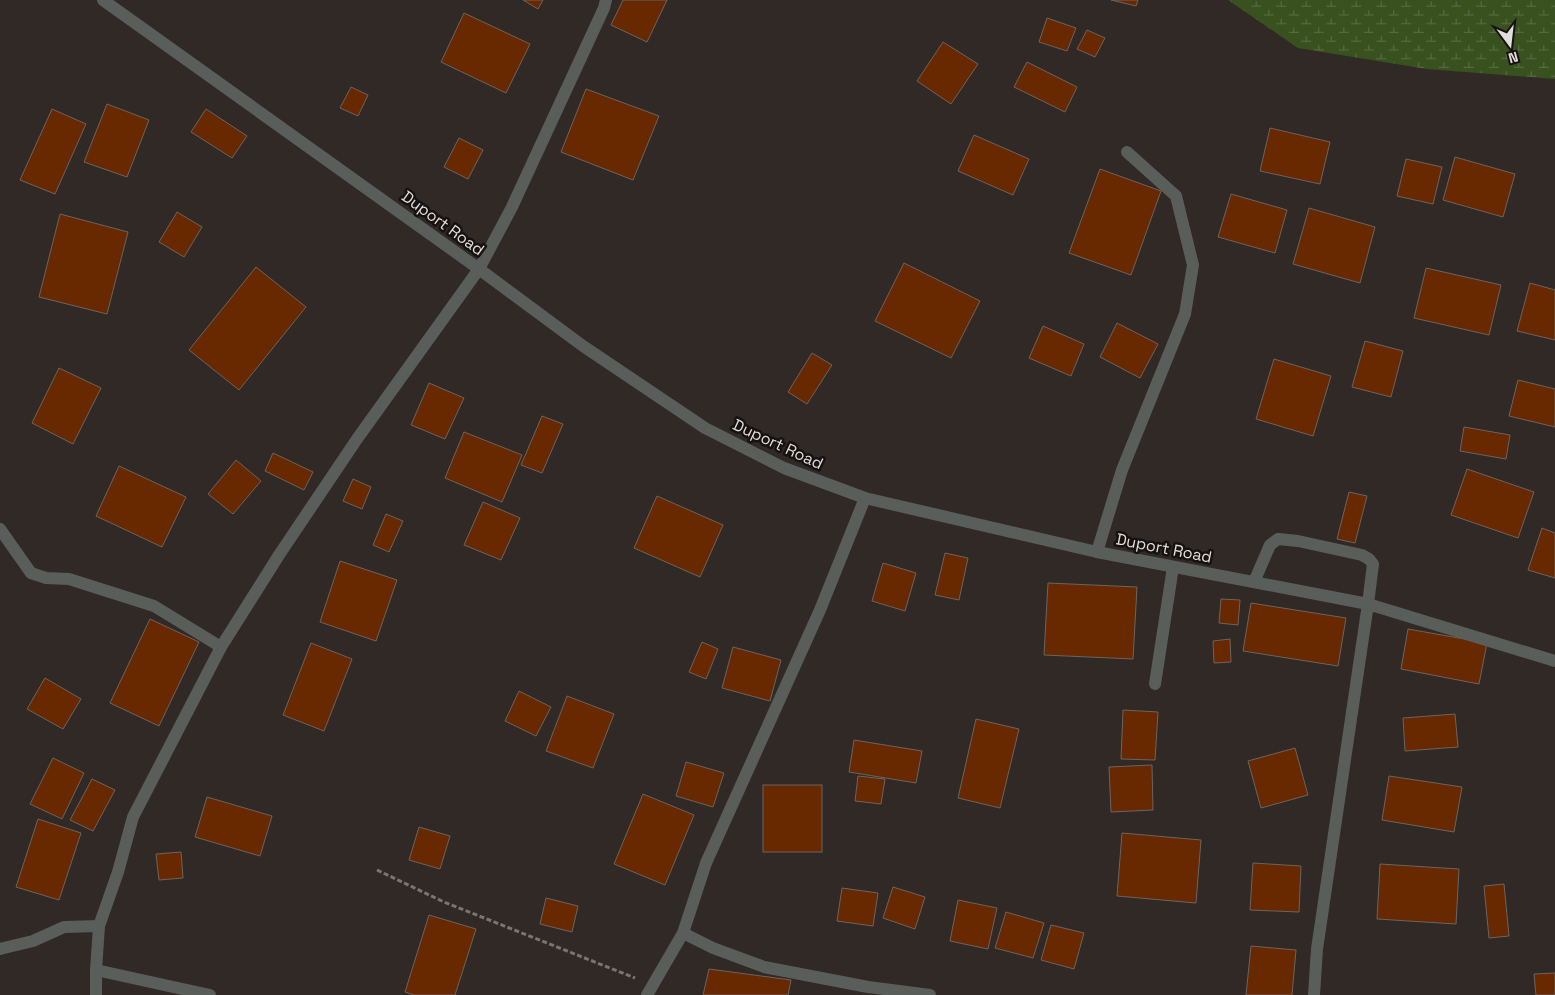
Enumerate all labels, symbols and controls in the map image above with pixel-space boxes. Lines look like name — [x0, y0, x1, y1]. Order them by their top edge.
north arrow — [1485, 20, 1535, 70]
text: N — [1506, 48, 1520, 67]
street label: Duport Road — [397, 186, 489, 260]
street label: Duport Road — [729, 414, 827, 474]
street label: Duport Road — [1114, 528, 1214, 568]

